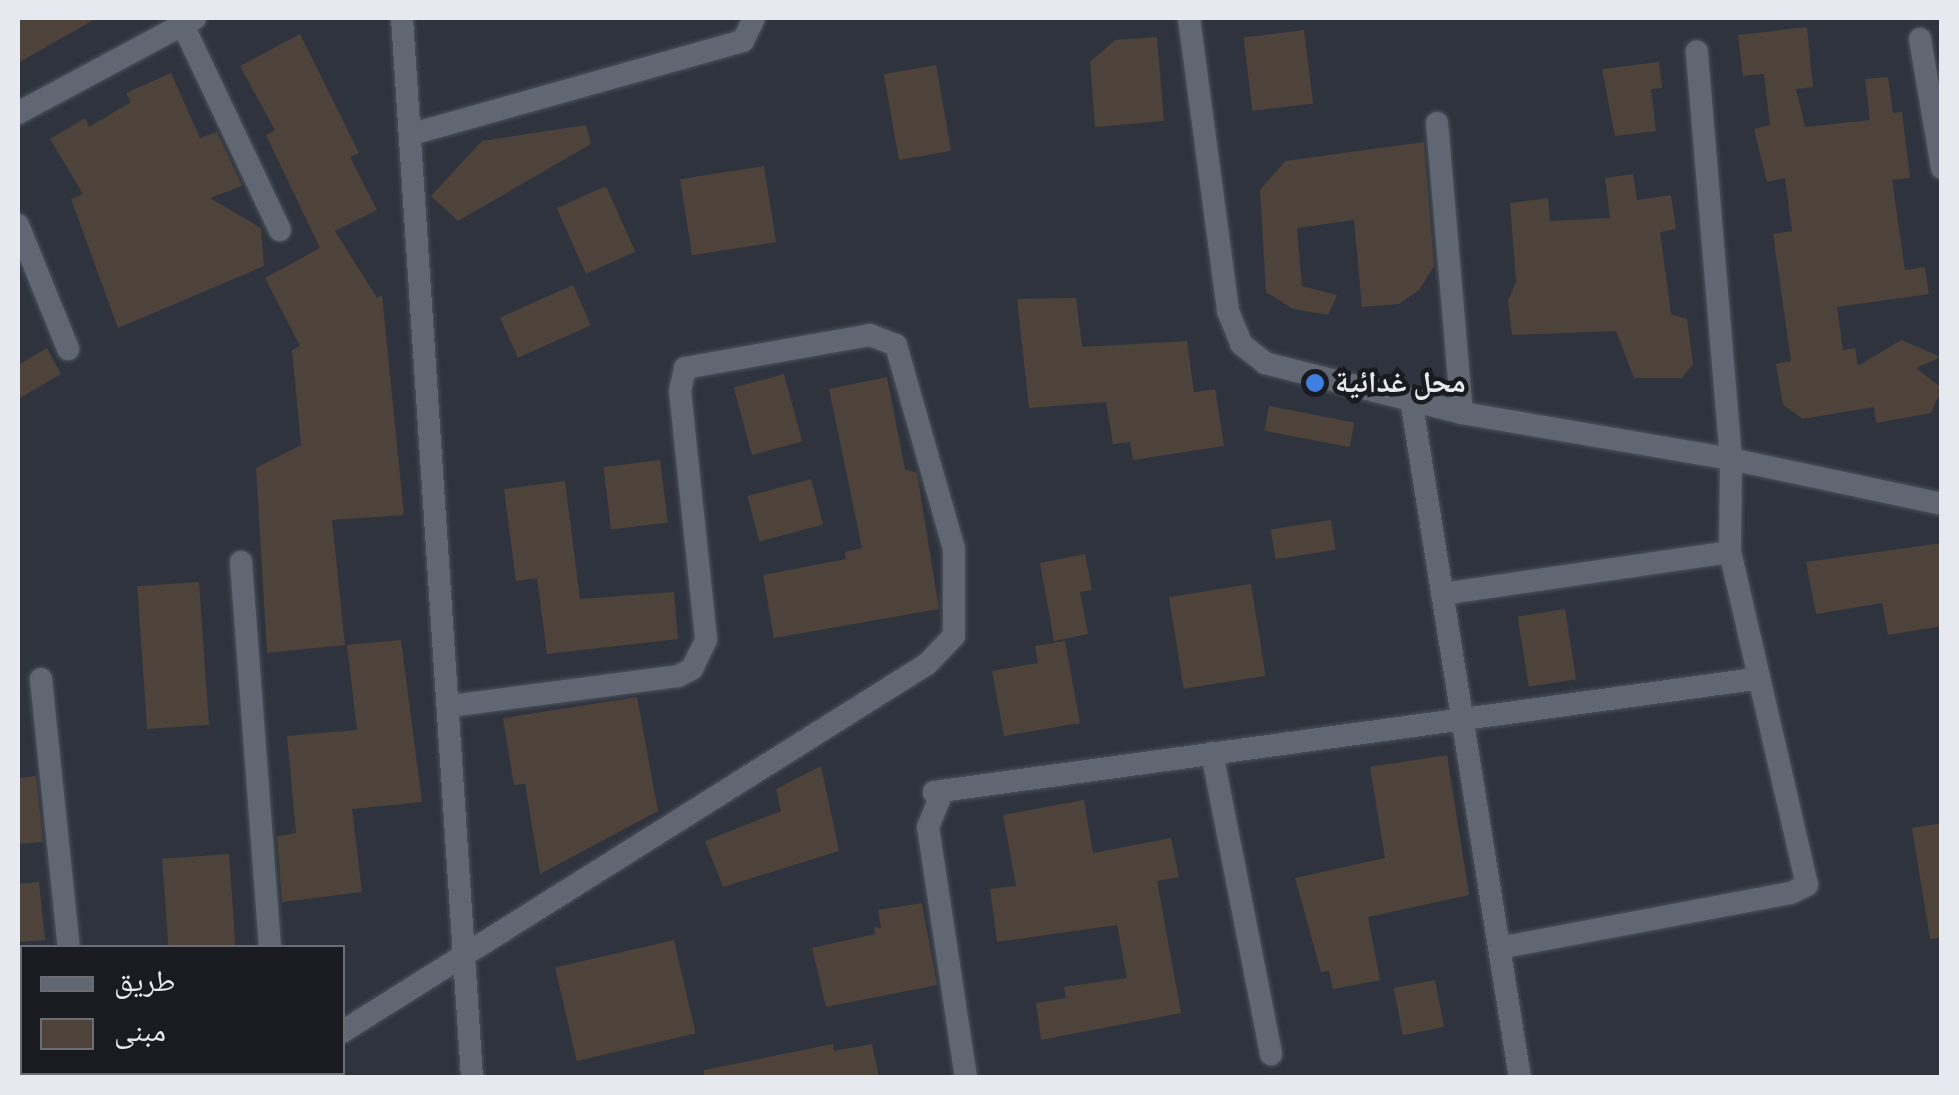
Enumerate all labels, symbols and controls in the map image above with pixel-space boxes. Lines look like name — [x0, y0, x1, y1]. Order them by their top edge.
place label: محل غدائية — [1335, 365, 1466, 401]
marker: محل غدائية — [1304, 372, 1326, 394]
legend — [20, 945, 345, 1075]
text: طريق — [114, 963, 175, 1000]
text: مبنى — [114, 1013, 166, 1050]

